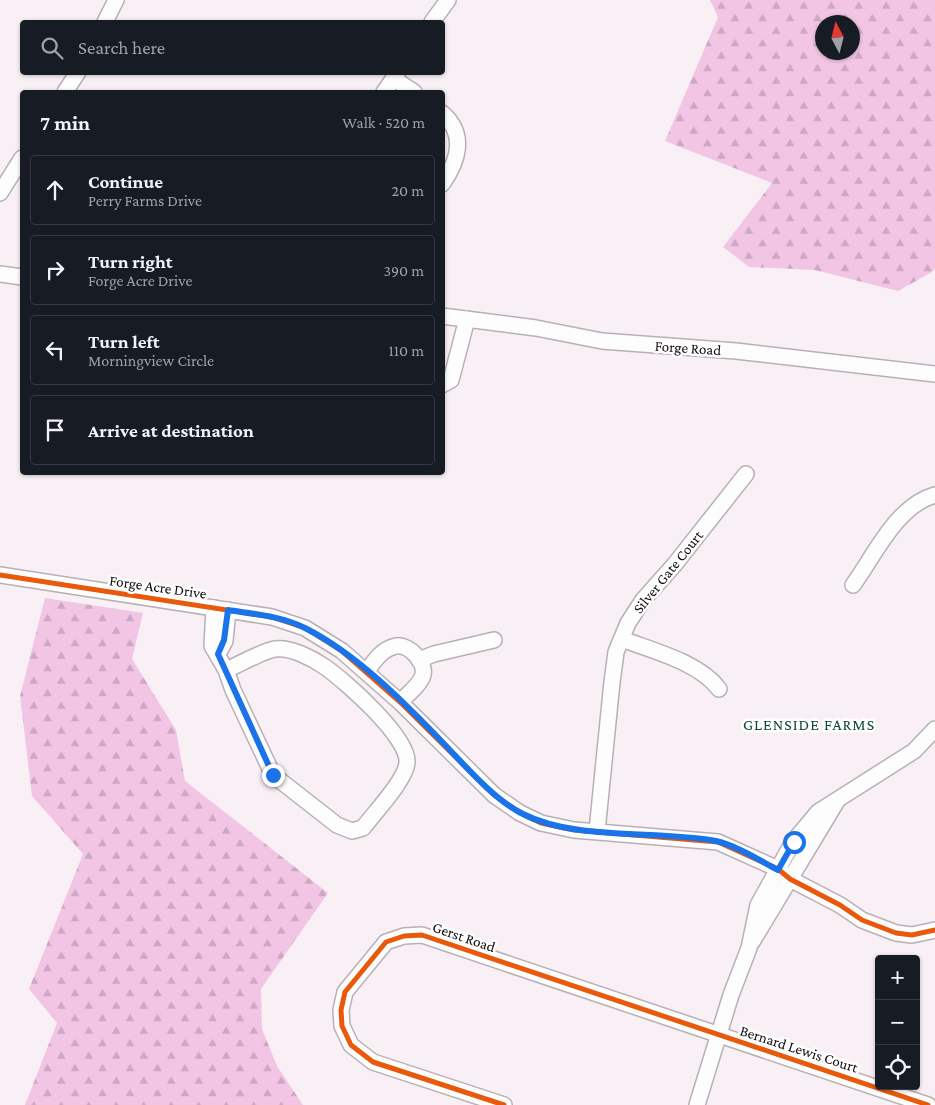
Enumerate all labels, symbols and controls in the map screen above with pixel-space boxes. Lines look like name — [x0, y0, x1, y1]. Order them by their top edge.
north arrow — [815, 15, 860, 60]
search box — [20, 20, 445, 75]
icon: search — [38, 34, 66, 62]
text: Search here — [78, 37, 165, 58]
text: 7 min — [40, 111, 90, 135]
text: Walk · 520 m — [342, 114, 425, 131]
text: Continue — [88, 171, 163, 192]
icon: ahead — [41, 176, 69, 204]
text: 20 m — [391, 182, 424, 199]
text: Perry Farms Drive — [88, 192, 202, 209]
text: Turn right — [88, 251, 173, 272]
icon: right — [41, 256, 69, 284]
text: 390 m — [383, 262, 424, 279]
text: Forge Acre Drive — [88, 272, 192, 289]
text: Turn left — [88, 331, 160, 352]
icon: left — [41, 336, 69, 364]
street label: Forge Road — [654, 338, 722, 359]
text: 110 m — [388, 342, 424, 359]
text: Morningview Circle — [88, 352, 214, 369]
icon: arrive — [41, 416, 69, 444]
text: Arrive at destination — [88, 420, 254, 441]
street label: Silver Gate Court — [630, 527, 707, 617]
street label: Forge Acre Drive — [108, 572, 208, 603]
district label: GLENSIDE FARMS — [743, 716, 875, 733]
route end — [262, 764, 285, 787]
route start — [783, 831, 806, 854]
street label: Gerst Road — [430, 919, 498, 955]
map controls — [875, 955, 920, 1090]
button: + — [875, 955, 920, 1000]
button: − — [875, 1000, 920, 1045]
street label: Bernard Lewis Court — [738, 1022, 861, 1076]
button: locate — [875, 1045, 920, 1090]

